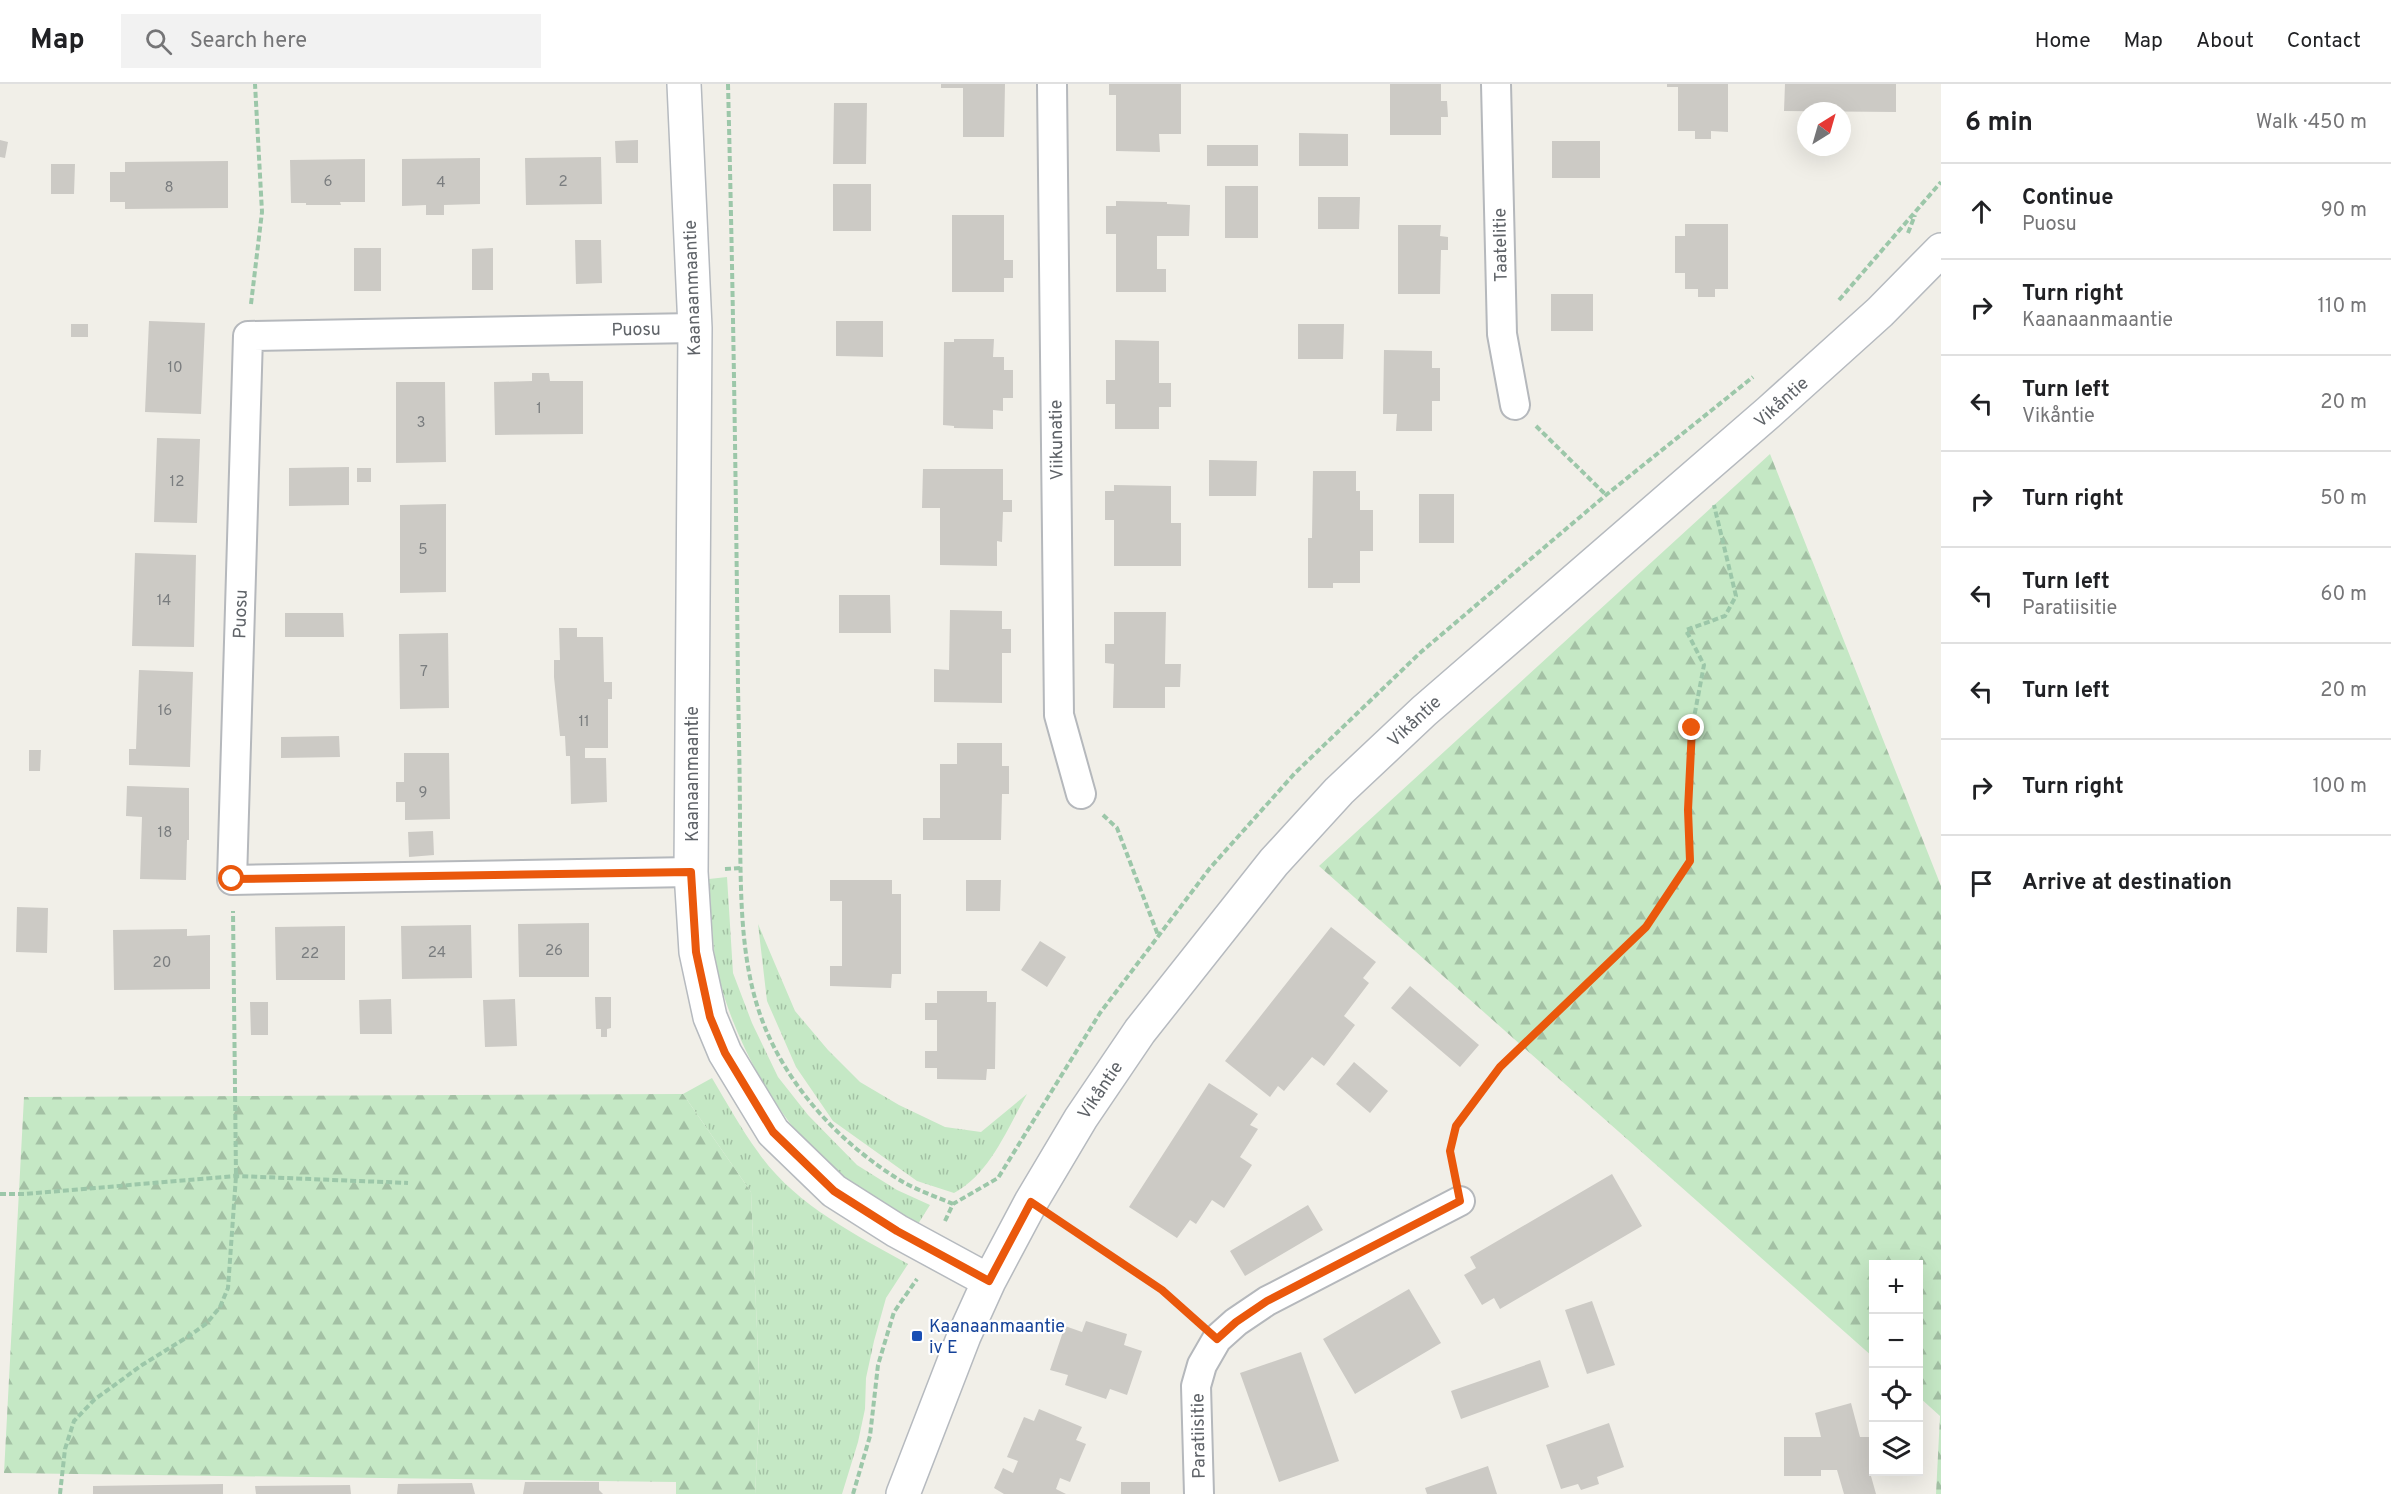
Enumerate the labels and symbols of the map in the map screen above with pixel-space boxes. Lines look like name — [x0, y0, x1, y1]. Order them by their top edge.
north arrow — [1797, 102, 1851, 156]
house number: 6 — [324, 173, 333, 192]
house number: 2 — [558, 173, 568, 192]
house number: 4 — [436, 174, 446, 193]
house number: 8 — [164, 179, 174, 198]
street label: Taatelitie — [1489, 208, 1514, 282]
street label: Kaanaanmaantie — [680, 220, 707, 356]
street label: Puosu — [611, 319, 661, 342]
house number: 10 — [167, 359, 183, 378]
street label: Vikåntie — [1750, 373, 1814, 434]
street label: Viikunatie — [1045, 399, 1070, 480]
house number: 1 — [536, 400, 542, 419]
house number: 3 — [416, 414, 426, 433]
house number: 12 — [170, 473, 184, 492]
house number: 5 — [418, 541, 428, 560]
street label: Puosu — [229, 589, 254, 639]
house number: 14 — [157, 592, 171, 611]
house number: 7 — [420, 663, 428, 682]
street label: Vikåntie — [1383, 691, 1447, 753]
house number: 16 — [158, 702, 172, 721]
street label: Kaanaanmaantie — [682, 706, 705, 842]
house number: 11 — [578, 713, 590, 732]
route end — [1678, 714, 1704, 740]
house number: 9 — [419, 784, 427, 803]
house number: 18 — [158, 824, 172, 843]
route start — [218, 865, 244, 891]
house number: 26 — [545, 942, 563, 961]
house number: 24 — [428, 944, 446, 963]
house number: 22 — [301, 945, 319, 964]
house number: 20 — [153, 954, 171, 973]
street label: Vikåntie — [1073, 1057, 1129, 1124]
place label: Kaanaanmaantie iv E — [929, 1316, 1065, 1360]
marker: Kaanaanmaantie iv E — [910, 1329, 924, 1343]
street label: Paratiisitie — [1187, 1393, 1212, 1479]

